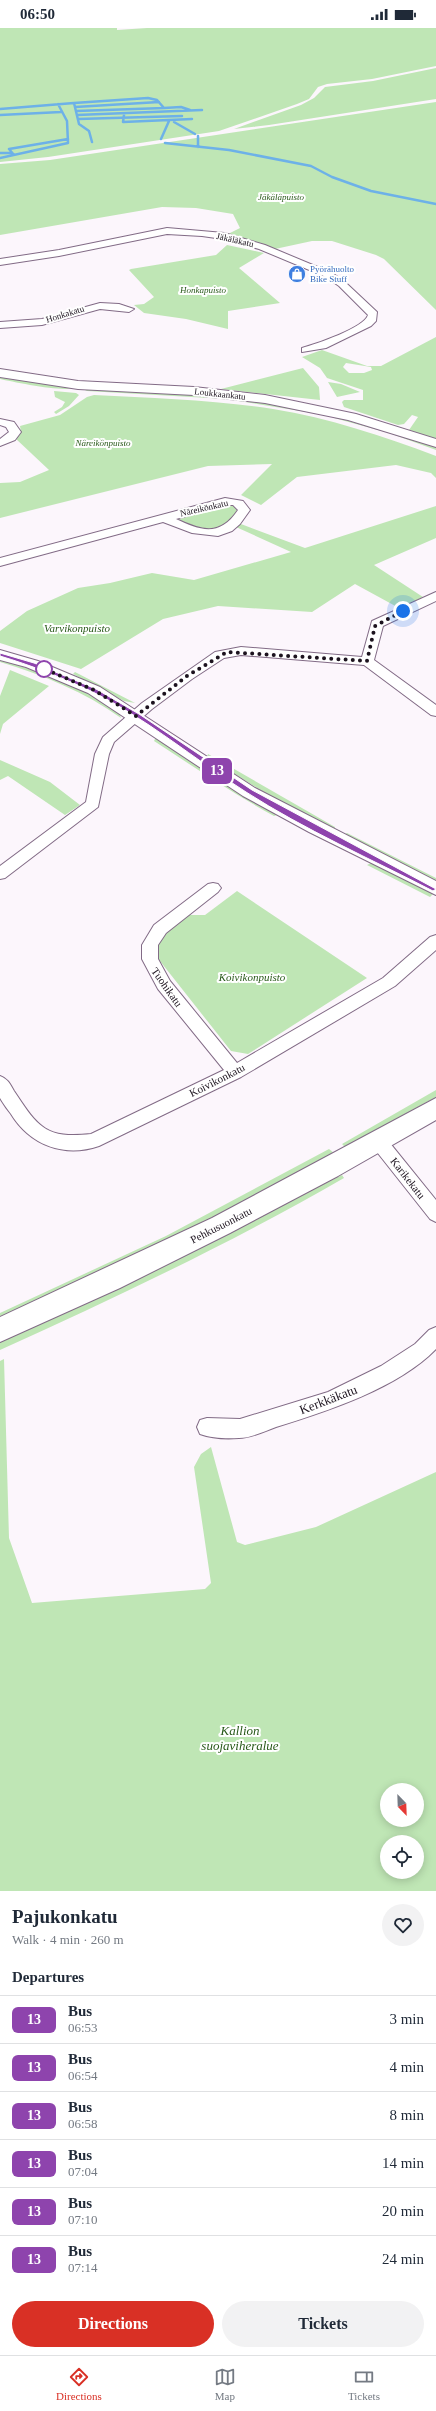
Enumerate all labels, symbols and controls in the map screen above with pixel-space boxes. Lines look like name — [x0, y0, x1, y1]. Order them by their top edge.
text: 06:50 — [20, 6, 55, 22]
park label: Jäkäläpuisto — [258, 192, 304, 202]
street label: Jäkäläkatu — [215, 231, 255, 249]
shop icon: Pyörähuolto Bike Stuff — [287, 264, 307, 284]
place label: Pyörähuolto Bike Stuff — [310, 264, 354, 284]
park label: Honkapuisto — [179, 285, 226, 295]
street label: Honkakatu — [45, 303, 86, 325]
street label: Loukkaankatu — [194, 386, 247, 402]
park label: Näreikönpuisto — [74, 438, 131, 448]
street label: Näreikönkatu — [179, 498, 229, 518]
your location — [393, 601, 413, 621]
park label: Varvikonpuisto — [44, 622, 110, 634]
unlabelled marker — [35, 660, 53, 678]
line badge: 13 — [199, 758, 235, 784]
text: 13 — [210, 763, 224, 778]
street label: Tuohikatu — [149, 965, 185, 1009]
park label: Koivikonpuisto — [218, 971, 286, 983]
street label: Koivikonkatu — [187, 1061, 247, 1099]
street label: Karikekatu — [388, 1155, 428, 1201]
street label: Pehkusuonkatu — [188, 1204, 254, 1246]
street label: Kerkkäkatu — [297, 1381, 360, 1417]
park label: Kallion suojaviheralue — [201, 1723, 279, 1753]
north arrow — [380, 1783, 424, 1827]
map controls — [380, 1783, 424, 1879]
button: locate — [380, 1835, 424, 1879]
button: heart — [382, 1904, 424, 1946]
text: Pajukonkatu — [12, 1906, 118, 1927]
text: Walk · 4 min · 260 m — [12, 1932, 124, 1947]
text: Departures — [12, 1969, 84, 1985]
text: Bus — [68, 2003, 92, 2019]
text: 3 min — [389, 2011, 424, 2027]
text: 13 — [27, 2012, 41, 2027]
text: 06:53 — [68, 2020, 98, 2035]
text: Bus — [68, 2051, 92, 2067]
text: 4 min — [389, 2059, 424, 2075]
text: 13 — [27, 2060, 41, 2075]
text: 06:54 — [68, 2068, 98, 2083]
text: Bus — [68, 2099, 92, 2115]
text: 8 min — [389, 2107, 424, 2123]
text: 13 — [27, 2108, 41, 2123]
text: 06:58 — [68, 2116, 98, 2131]
text: Bus — [68, 2147, 92, 2163]
text: 14 min — [382, 2155, 424, 2171]
text: 13 — [27, 2156, 41, 2171]
text: 07:04 — [68, 2164, 98, 2179]
text: Bus — [68, 2195, 92, 2211]
text: 20 min — [382, 2203, 424, 2219]
text: 13 — [27, 2204, 41, 2219]
text: 07:10 — [68, 2212, 98, 2227]
text: Bus — [68, 2243, 92, 2259]
text: 24 min — [382, 2251, 424, 2267]
text: 13 — [27, 2252, 41, 2267]
text: 07:14 — [68, 2260, 98, 2275]
button: Directions — [12, 2301, 214, 2347]
button: Tickets — [222, 2301, 424, 2347]
tab: Directions — [56, 2366, 102, 2402]
tab: Map — [214, 2366, 236, 2402]
tab: Tickets — [348, 2366, 380, 2402]

